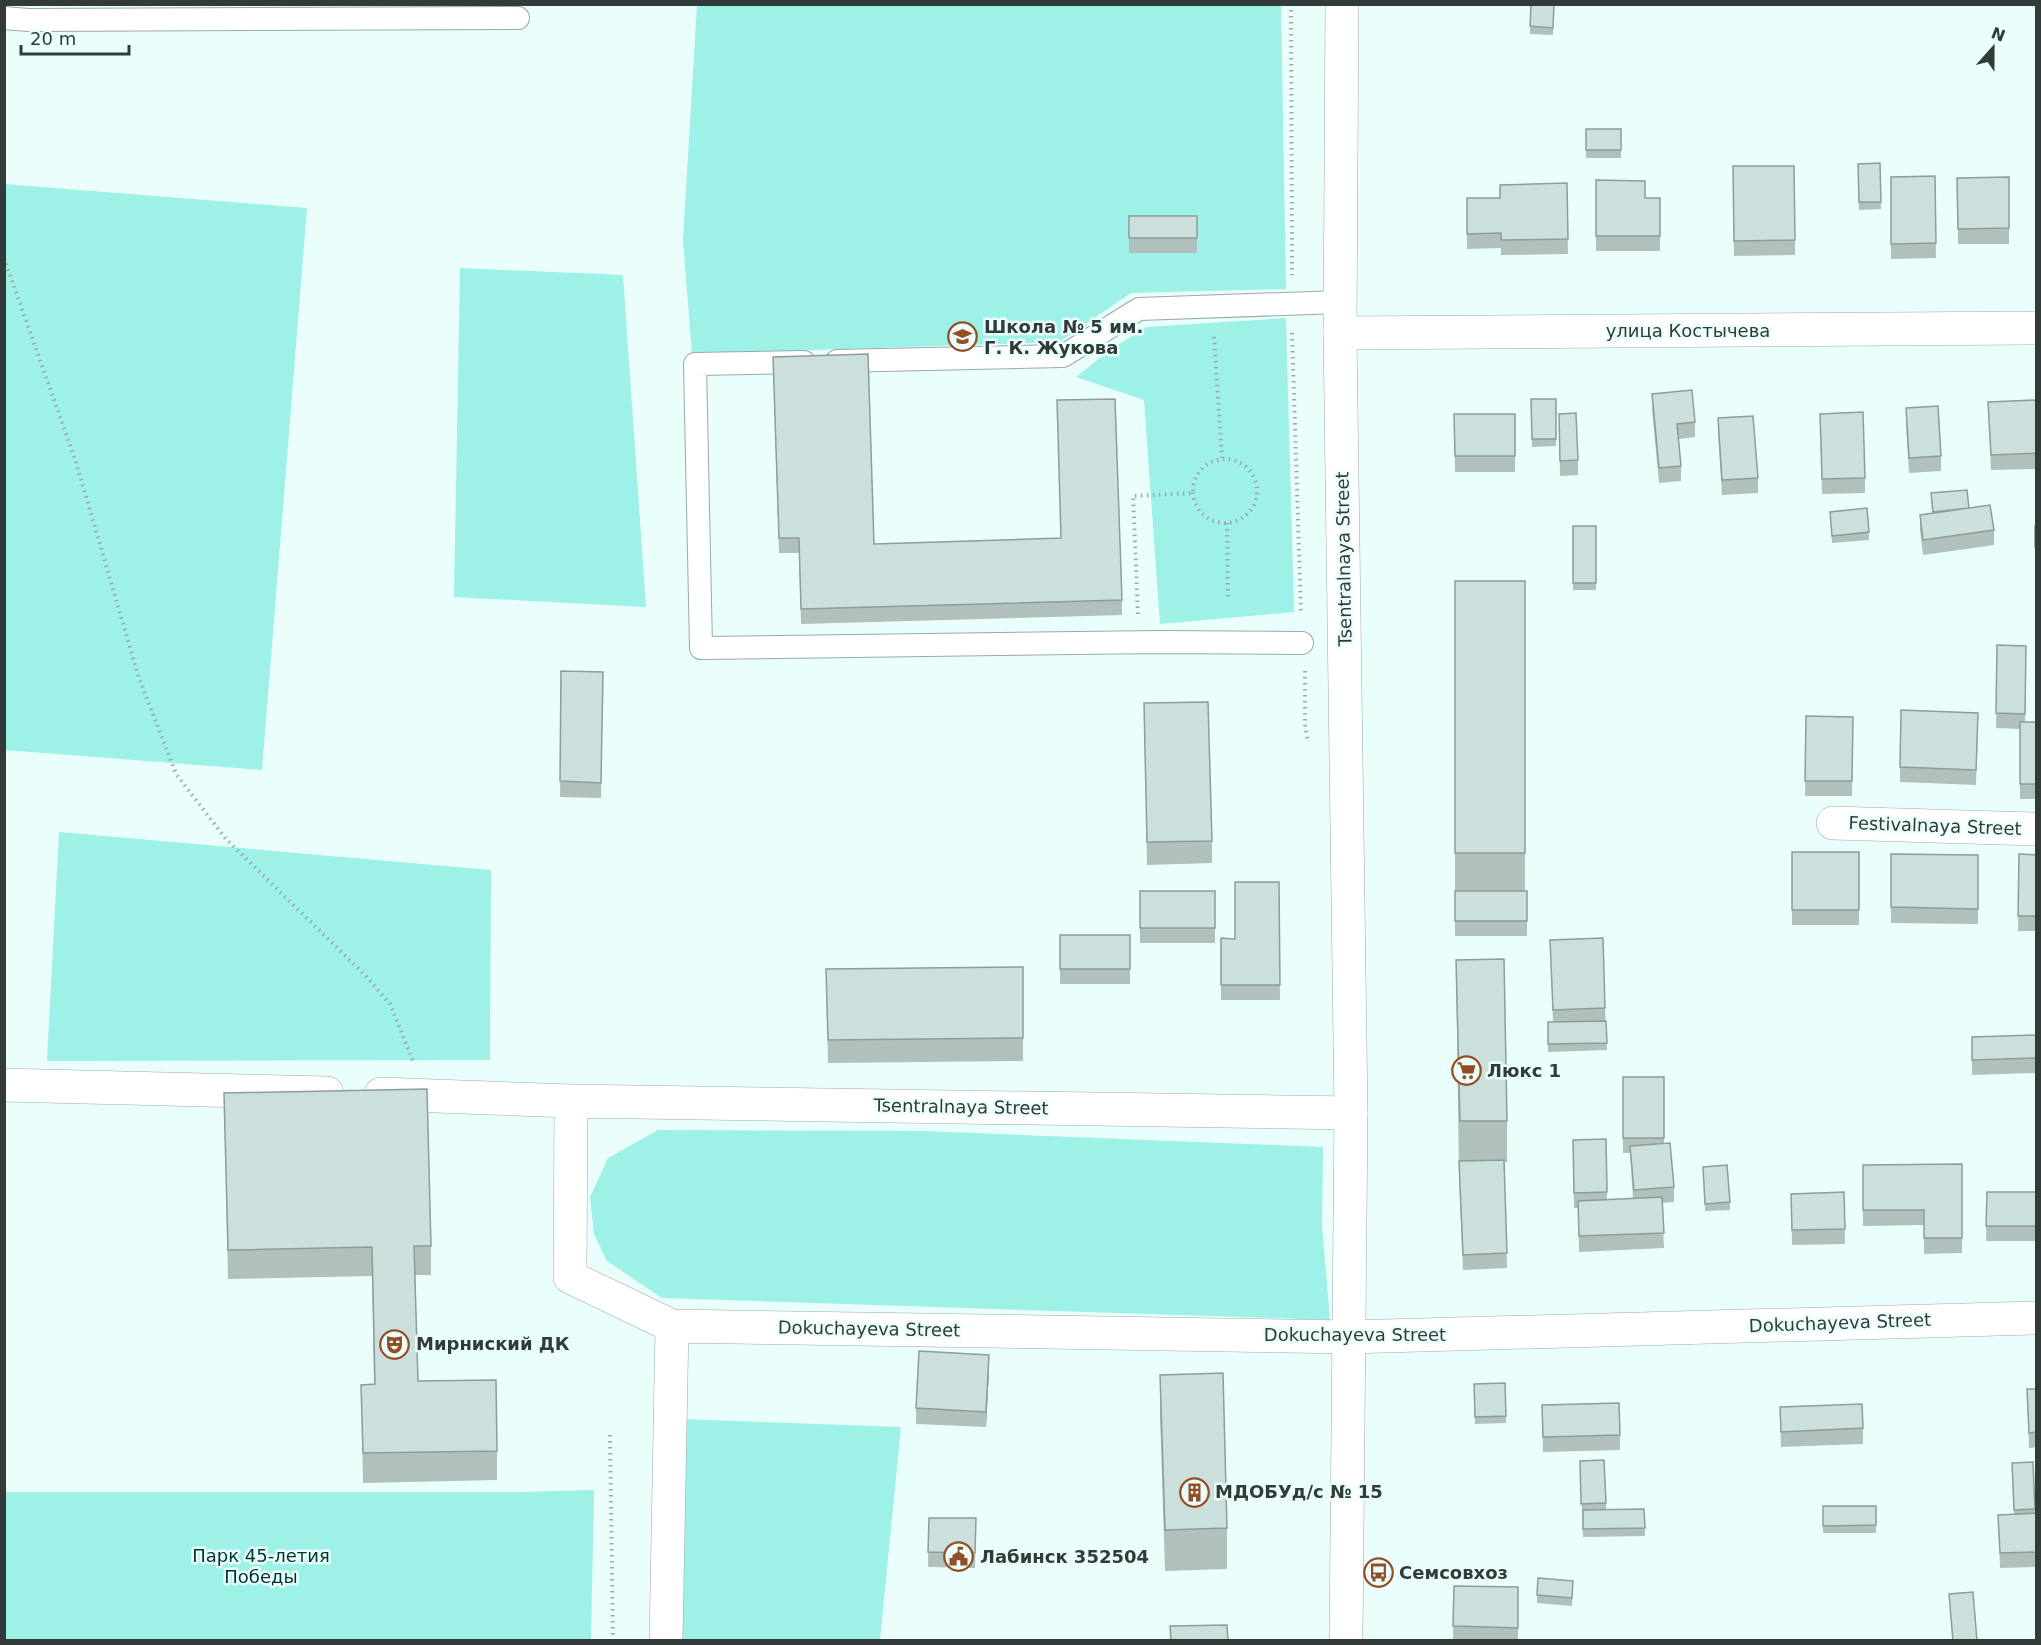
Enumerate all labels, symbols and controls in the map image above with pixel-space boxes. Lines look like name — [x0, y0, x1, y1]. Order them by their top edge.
scale bar — [21, 18, 129, 56]
north arrow — [1963, 18, 2023, 78]
text: N — [1989, 23, 2008, 46]
text: 20 m — [30, 28, 76, 49]
place label: Школа № 5 им. Г. К. Жукова — [984, 316, 1143, 358]
street label: улица Костычева — [1606, 320, 1770, 341]
school or university icon: Школа № 5 им. Г. К. Жукова — [947, 321, 979, 353]
street label: Tsentralnaya Street — [1331, 471, 1356, 648]
street label: Festivalnaya Street — [1848, 812, 2022, 839]
supermarket icon: Люкс 1 — [1450, 1055, 1482, 1087]
place label: Люкс 1 — [1487, 1060, 1561, 1081]
street label: Tsentralnaya Street — [872, 1094, 1049, 1119]
street label: Dokuchayeva Street — [1749, 1309, 1931, 1336]
street label: Dokuchayeva Street — [778, 1316, 960, 1341]
street label: Dokuchayeva Street — [1264, 1324, 1446, 1345]
theatre icon: Мирниский ДК — [379, 1328, 411, 1360]
place label: Мирниский ДК — [416, 1333, 570, 1354]
building icon: МДОБУд/с № 15 — [1178, 1476, 1210, 1508]
place label: МДОБУд/с № 15 — [1215, 1481, 1383, 1502]
public building icon: Лабинск 352504 — [943, 1541, 975, 1573]
park label: Парк 45-летия Победы — [192, 1545, 330, 1587]
place label: Лабинск 352504 — [980, 1546, 1149, 1567]
bus stop icon: Семсовхоз — [1362, 1557, 1394, 1589]
place label: Семсовхоз — [1399, 1562, 1508, 1583]

